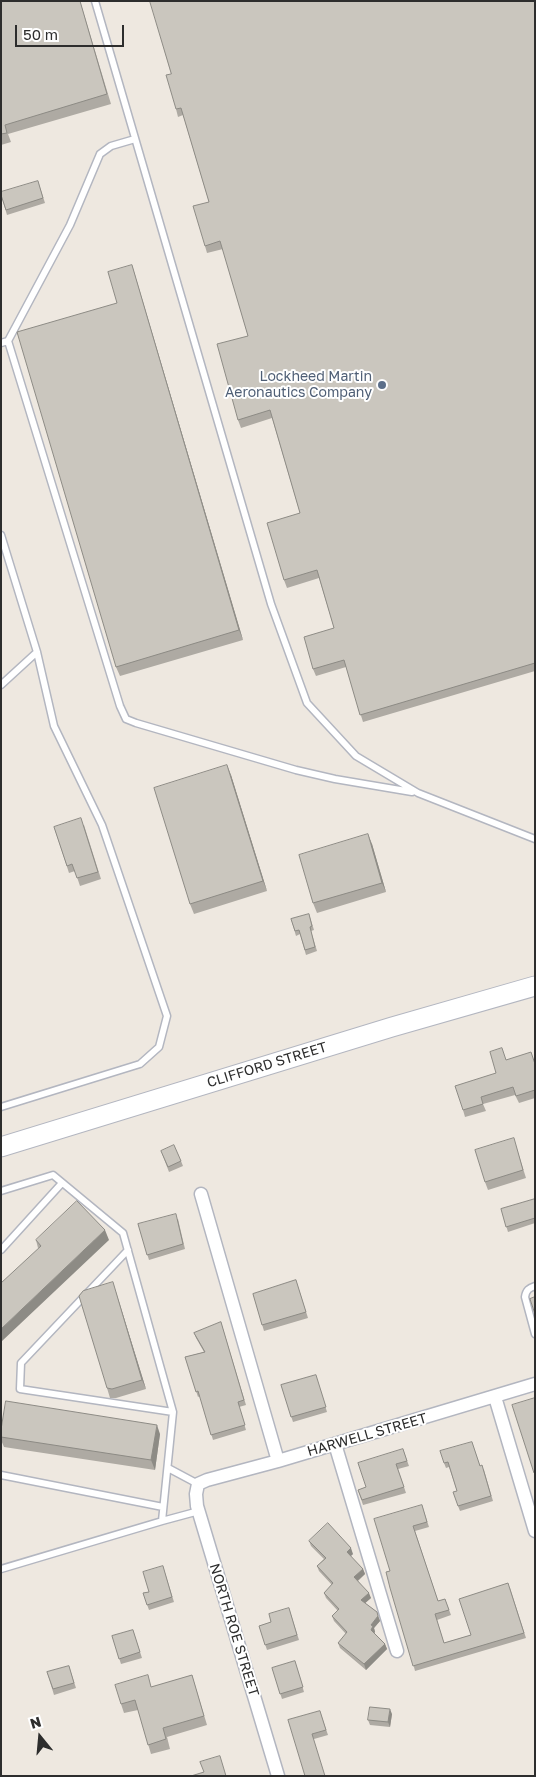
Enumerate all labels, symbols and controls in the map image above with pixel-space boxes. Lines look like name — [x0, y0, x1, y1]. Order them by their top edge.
scale bar — [18, 15, 126, 47]
text: 50 m — [23, 25, 58, 43]
place label: Lockheed Martin Aeronautics Company — [225, 369, 372, 402]
marker: Lockheed Martin Aeronautics Company — [376, 379, 388, 391]
street label: CLIFFORD STREET — [205, 1039, 329, 1091]
street label: HARWELL STREET — [305, 1410, 429, 1460]
street label: NORTH ROE STREET — [206, 1562, 262, 1698]
north arrow — [15, 1712, 65, 1762]
text: N — [28, 1712, 43, 1732]

